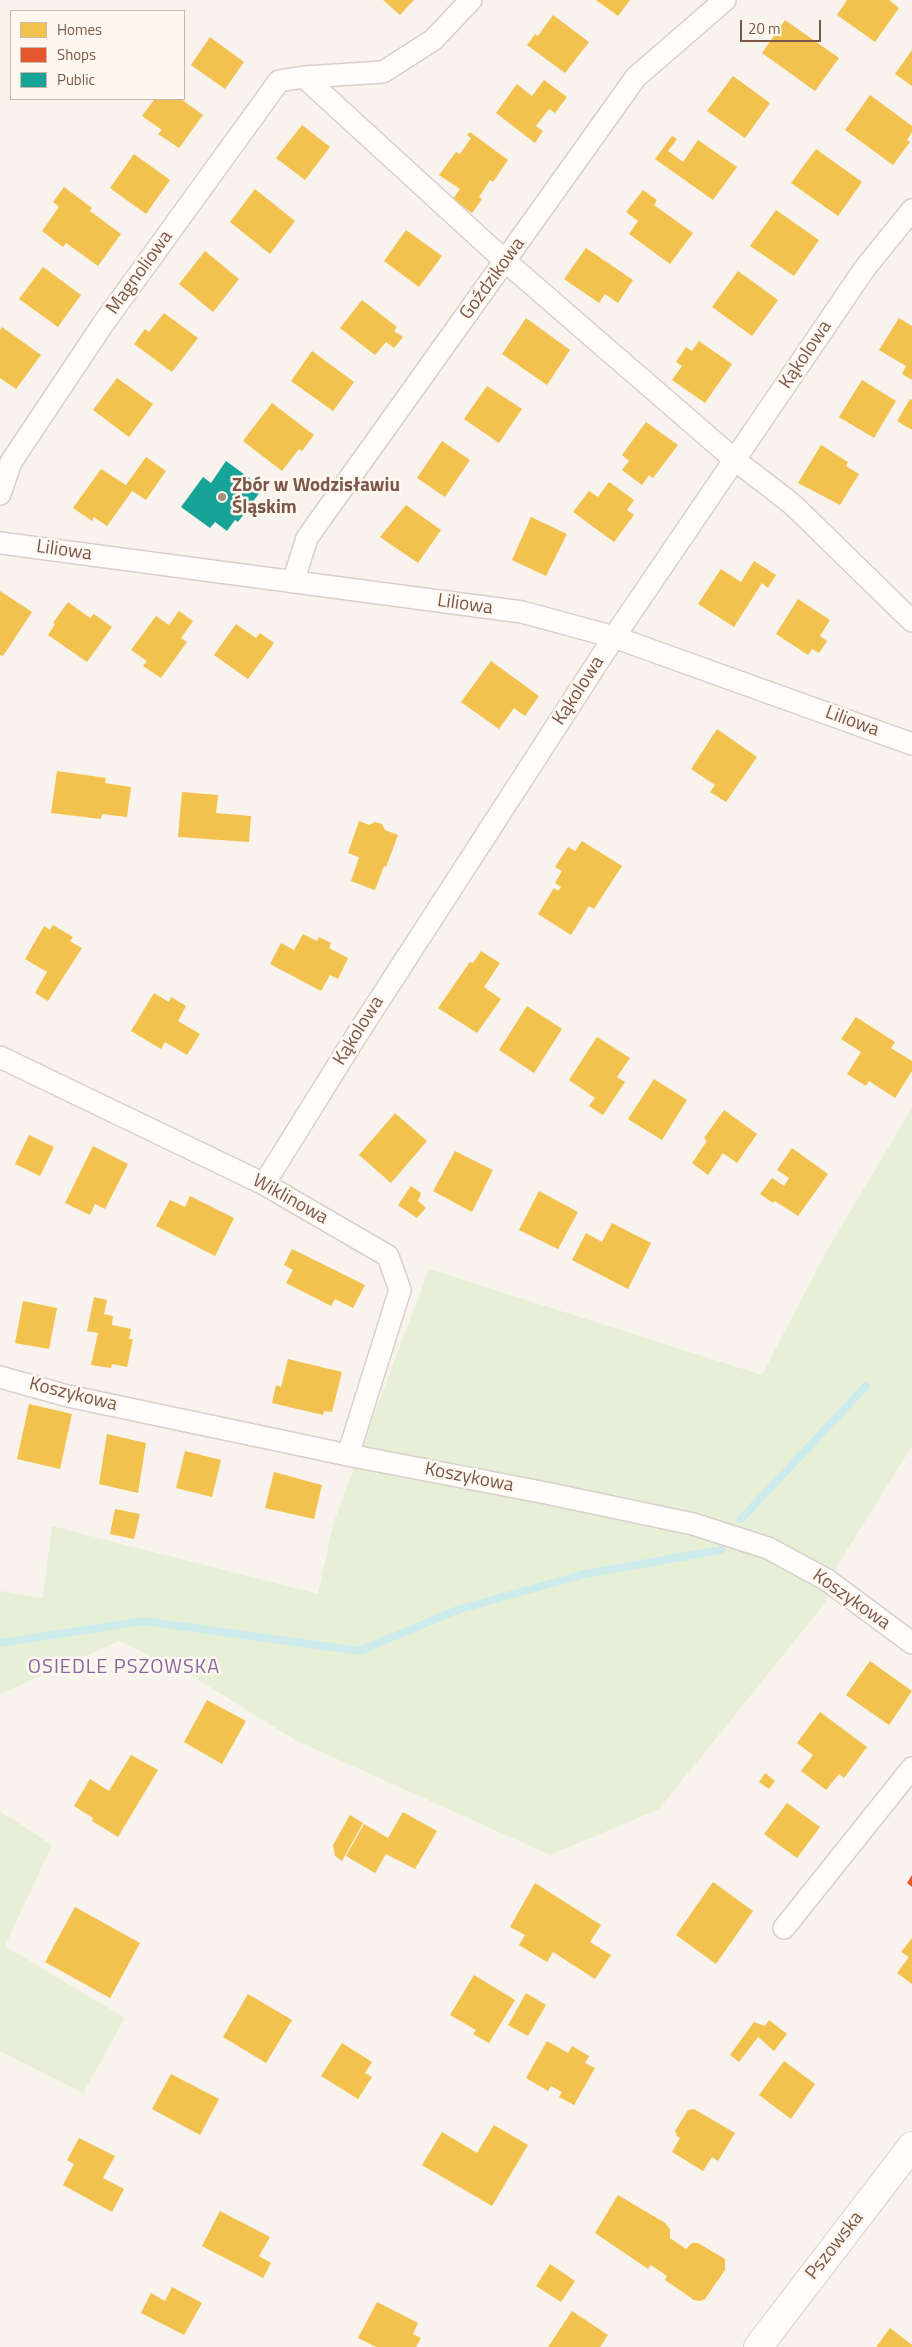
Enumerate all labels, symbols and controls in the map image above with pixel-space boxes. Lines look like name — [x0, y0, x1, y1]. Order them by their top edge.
legend — [10, 10, 185, 100]
scale bar — [742, 10, 823, 42]
text: 20 m — [748, 17, 781, 40]
text: Homes — [57, 18, 102, 41]
text: Shops — [57, 43, 96, 66]
text: Public — [57, 68, 95, 91]
street label: Magnoliowa — [102, 227, 178, 319]
street label: Goździkowa — [456, 234, 530, 324]
street label: Kąkolowa — [775, 317, 837, 393]
place label: Zbór w Wodzisławiu Śląskim — [232, 475, 400, 519]
marker: Zbór w Wodzisławiu Śląskim — [216, 491, 228, 503]
street label: Liliowa — [35, 536, 93, 566]
street label: Liliowa — [436, 590, 494, 620]
street label: Kąkolowa — [548, 652, 610, 730]
street label: Liliowa — [822, 702, 882, 742]
street label: Kąkolowa — [329, 992, 389, 1070]
street label: Wiklinowa — [248, 1170, 332, 1230]
street label: Koszykowa — [27, 1373, 119, 1417]
street label: Koszykowa — [423, 1458, 515, 1498]
street label: Koszykowa — [808, 1565, 894, 1635]
district label: OSIEDLE PSZOWSKA — [26, 1656, 222, 1680]
street label: Pszowska — [801, 2207, 869, 2285]

